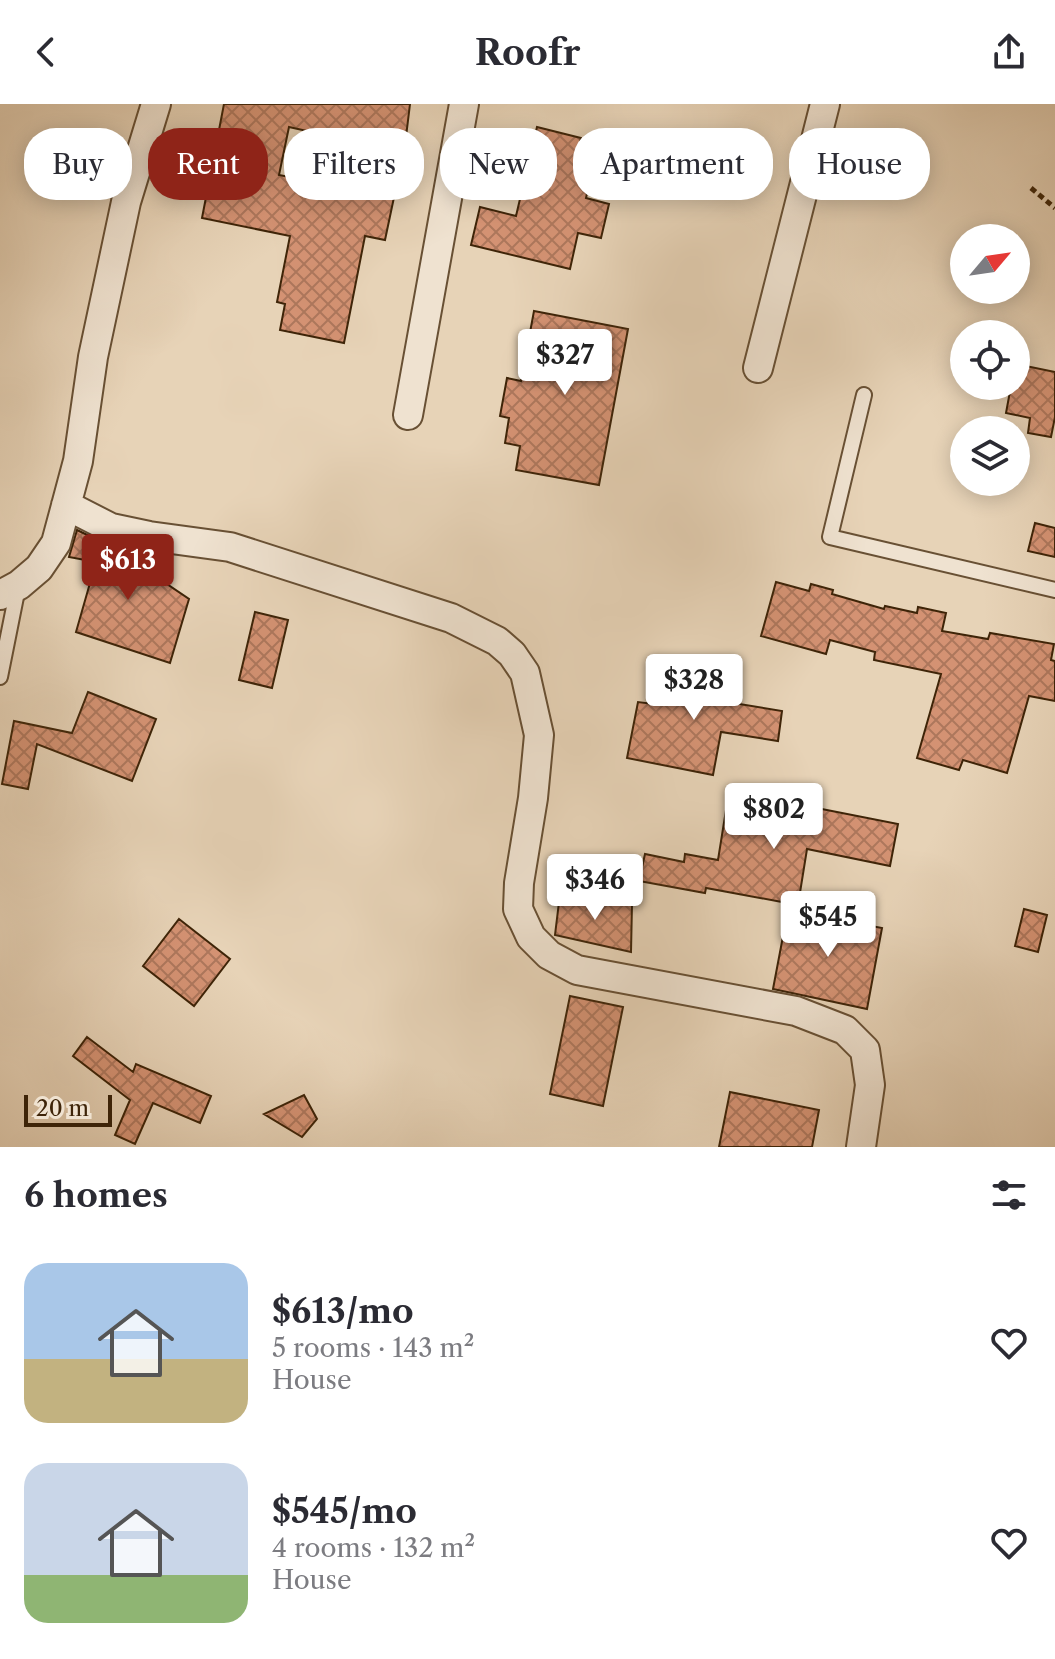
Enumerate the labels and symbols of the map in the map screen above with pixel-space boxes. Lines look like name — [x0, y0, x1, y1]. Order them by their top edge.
north arrow — [950, 224, 1030, 304]
pin: $327 — [518, 329, 612, 397]
pin: $613 — [81, 534, 175, 602]
pin: $328 — [647, 654, 741, 722]
pin: $802 — [727, 783, 821, 851]
pin: $346 — [548, 854, 642, 922]
pin: $545 — [781, 891, 875, 959]
scale bar — [24, 1091, 112, 1127]

